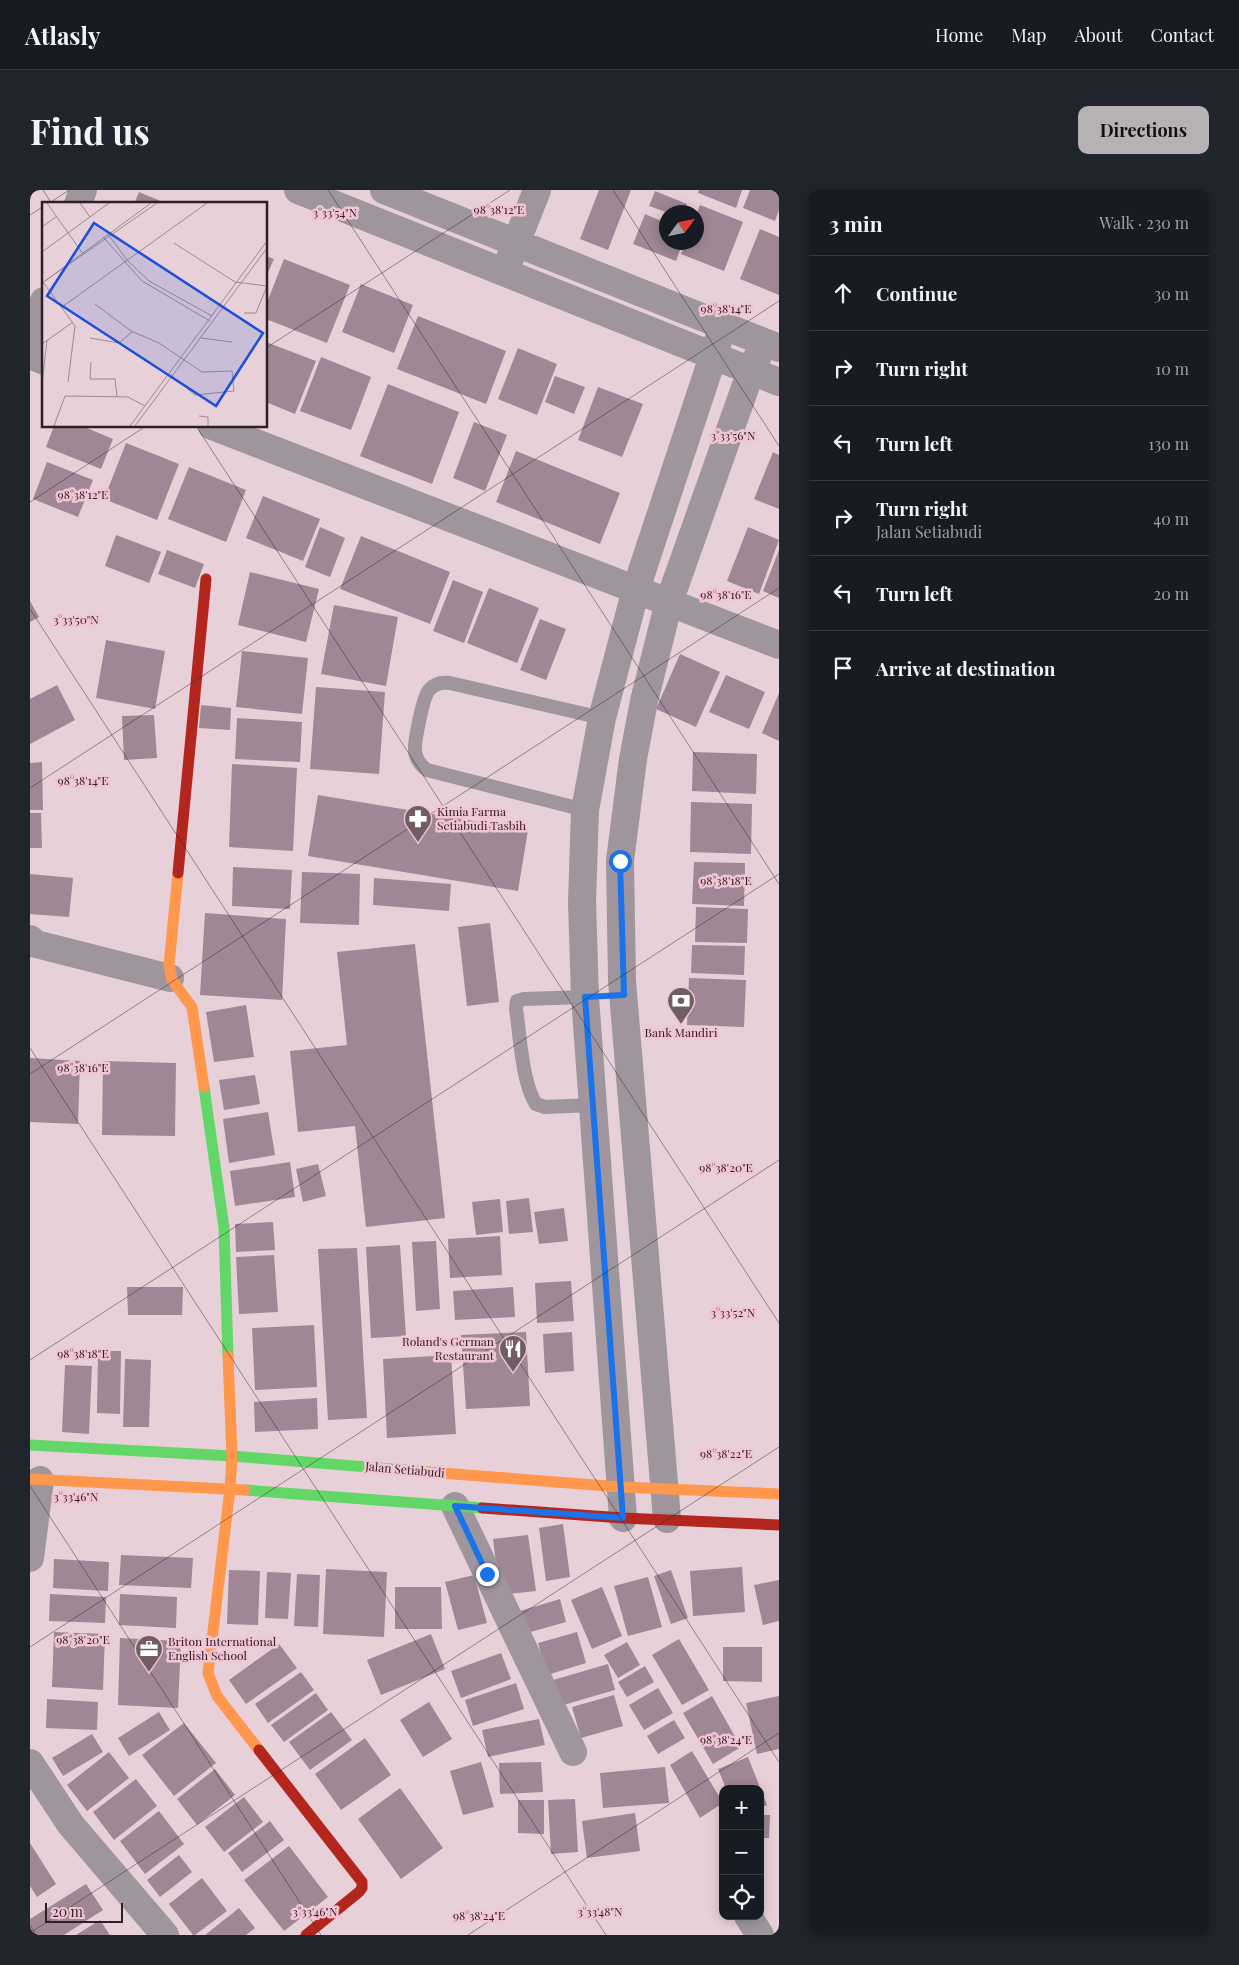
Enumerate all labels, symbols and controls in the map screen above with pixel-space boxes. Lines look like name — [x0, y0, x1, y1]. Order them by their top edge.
text: Atlasly — [25, 19, 100, 51]
text: Home — [935, 23, 983, 47]
text: Map — [1011, 23, 1046, 47]
text: About — [1074, 23, 1123, 47]
text: Contact — [1151, 23, 1214, 47]
button: Directions — [1078, 106, 1209, 154]
text: Find us — [30, 107, 150, 154]
text: 98°38'12"E — [474, 201, 524, 217]
inset map — [42, 202, 268, 428]
text: 3°33'54"N — [313, 204, 358, 220]
north arrow — [659, 205, 704, 250]
text: 3 min — [829, 209, 883, 237]
text: Walk · 230 m — [1099, 212, 1189, 233]
icon: ahead — [829, 279, 857, 307]
text: Continue — [876, 280, 957, 306]
text: 30 m — [1154, 283, 1189, 304]
text: 98°38'14"E — [701, 300, 751, 316]
icon: right — [829, 354, 857, 382]
text: Turn right — [876, 355, 968, 381]
text: 10 m — [1155, 358, 1189, 379]
text: 3°33'56"N — [711, 427, 756, 443]
icon: left — [829, 429, 857, 457]
text: Turn left — [876, 430, 953, 456]
text: 130 m — [1148, 433, 1189, 454]
text: 98°38'12"E — [58, 486, 108, 502]
text: Turn right — [876, 495, 968, 521]
icon: right — [829, 504, 857, 532]
text: 40 m — [1153, 508, 1189, 529]
text: Jalan Setiabudi — [876, 521, 982, 542]
icon: left — [829, 579, 857, 607]
text: Turn left — [876, 580, 953, 606]
text: 20 m — [1154, 583, 1189, 604]
text: 98°38'16"E — [700, 586, 752, 602]
text: 3°33'50"N — [53, 611, 99, 627]
icon: arrive — [829, 654, 857, 682]
text: Arrive at destination — [876, 655, 1056, 681]
text: 98°38'14"E — [58, 772, 108, 788]
place label: Kimia Farma Setiabudi Tasbih — [437, 803, 526, 833]
pharmacy icon: Kimia Farma Setiabudi Tasbih — [403, 804, 433, 843]
route start — [609, 850, 632, 873]
text: 98°38'18"E — [700, 872, 752, 888]
bank icon: Bank Mandiri — [666, 986, 696, 1025]
place label: Bank Mandiri — [645, 1024, 718, 1040]
text: 98°38'16"E — [57, 1059, 109, 1075]
text: 98°38'20"E — [699, 1159, 753, 1175]
text: 3°33'52"N — [711, 1304, 756, 1320]
place label: Roland's German Restaurant — [402, 1333, 495, 1363]
restaurant icon: Roland's German Restaurant — [498, 1334, 528, 1373]
text: 98°38'18"E — [57, 1345, 109, 1361]
text: 98°38'22"E — [700, 1445, 752, 1461]
street label: Jalan Setiabudi — [364, 1457, 446, 1480]
text: 3°33'46"N — [54, 1488, 99, 1504]
route end — [476, 1563, 499, 1586]
text: 98°38'20"E — [56, 1631, 110, 1647]
place label: Briton International English School — [168, 1633, 277, 1663]
office icon: Briton International English School — [134, 1634, 164, 1673]
text: 98°38'24"E — [700, 1731, 752, 1747]
map controls — [719, 1785, 764, 1920]
button: + — [719, 1785, 764, 1830]
button: − — [719, 1830, 764, 1875]
button: locate — [719, 1875, 764, 1920]
scale bar — [45, 1900, 122, 1923]
text: 20 m — [52, 1902, 83, 1921]
text: 3°33'46"N — [293, 1903, 338, 1919]
text: 3°33'48"N — [578, 1903, 623, 1919]
text: 98°38'24"E — [453, 1907, 505, 1923]

